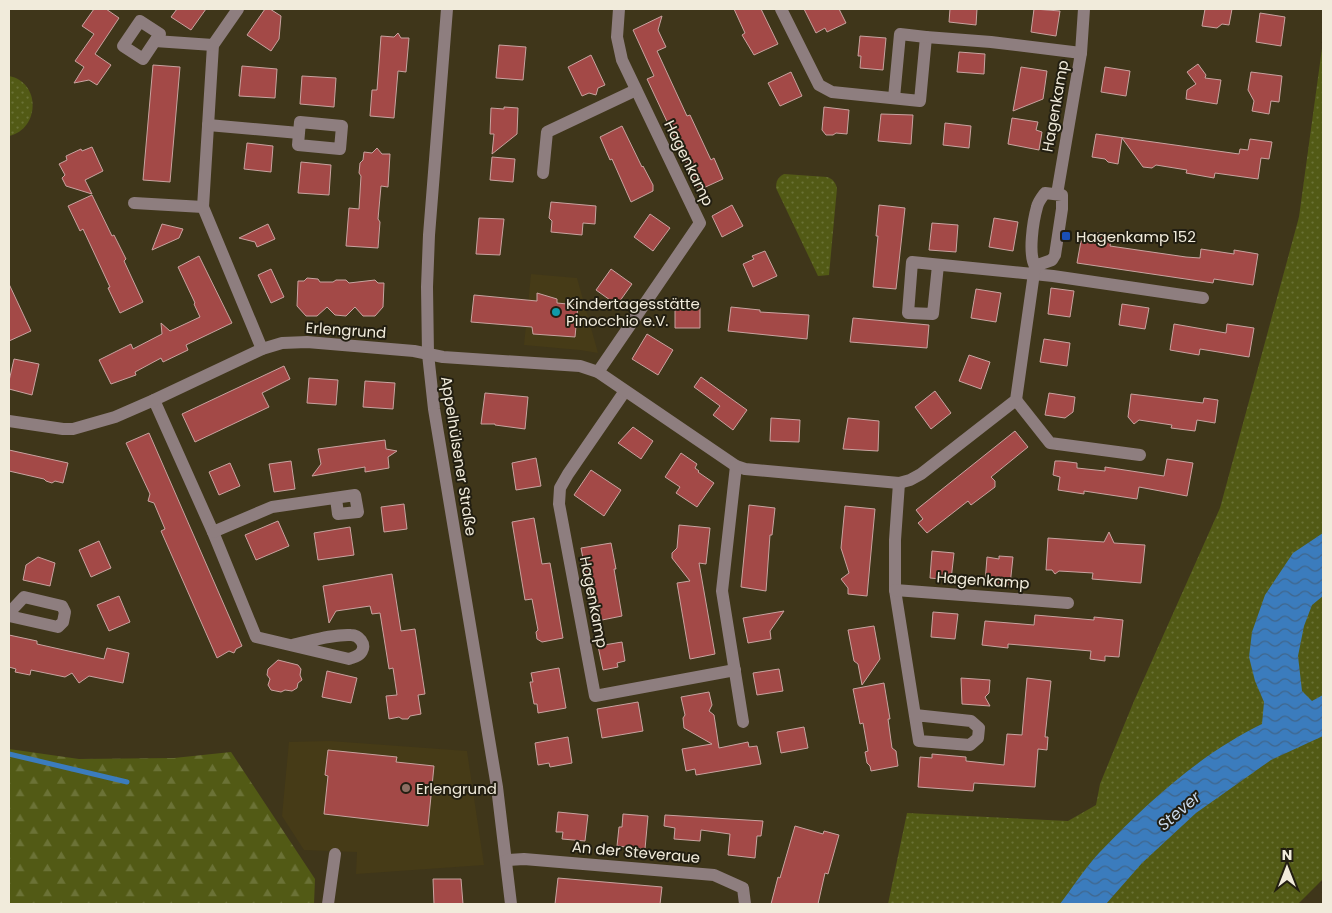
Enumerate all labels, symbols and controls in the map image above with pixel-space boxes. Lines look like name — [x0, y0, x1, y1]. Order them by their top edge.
street label: Hagenkamp — [1037, 58, 1073, 154]
street label: Hagenkamp — [659, 117, 719, 209]
place label: Hagenkamp 152 — [1076, 226, 1196, 247]
marker: Hagenkamp 152 — [1060, 230, 1072, 242]
place label: Kindertagesstätte Pinocchio e.V. — [566, 293, 700, 331]
marker: Kindertagesstätte Pinocchio e.V. — [550, 306, 562, 318]
street label: Erlengrund — [305, 317, 387, 343]
street label: Appelhülsener Straße — [436, 375, 482, 537]
street label: Hagenkamp — [575, 554, 613, 650]
street label: Hagenkamp — [936, 566, 1030, 594]
place label: Erlengrund — [416, 778, 497, 799]
marker: Erlengrund — [400, 782, 412, 794]
water label: Stever — [1153, 785, 1206, 836]
street label: An der Steveraue — [571, 836, 701, 868]
north arrow — [1262, 843, 1312, 893]
text: N — [1282, 845, 1292, 865]

